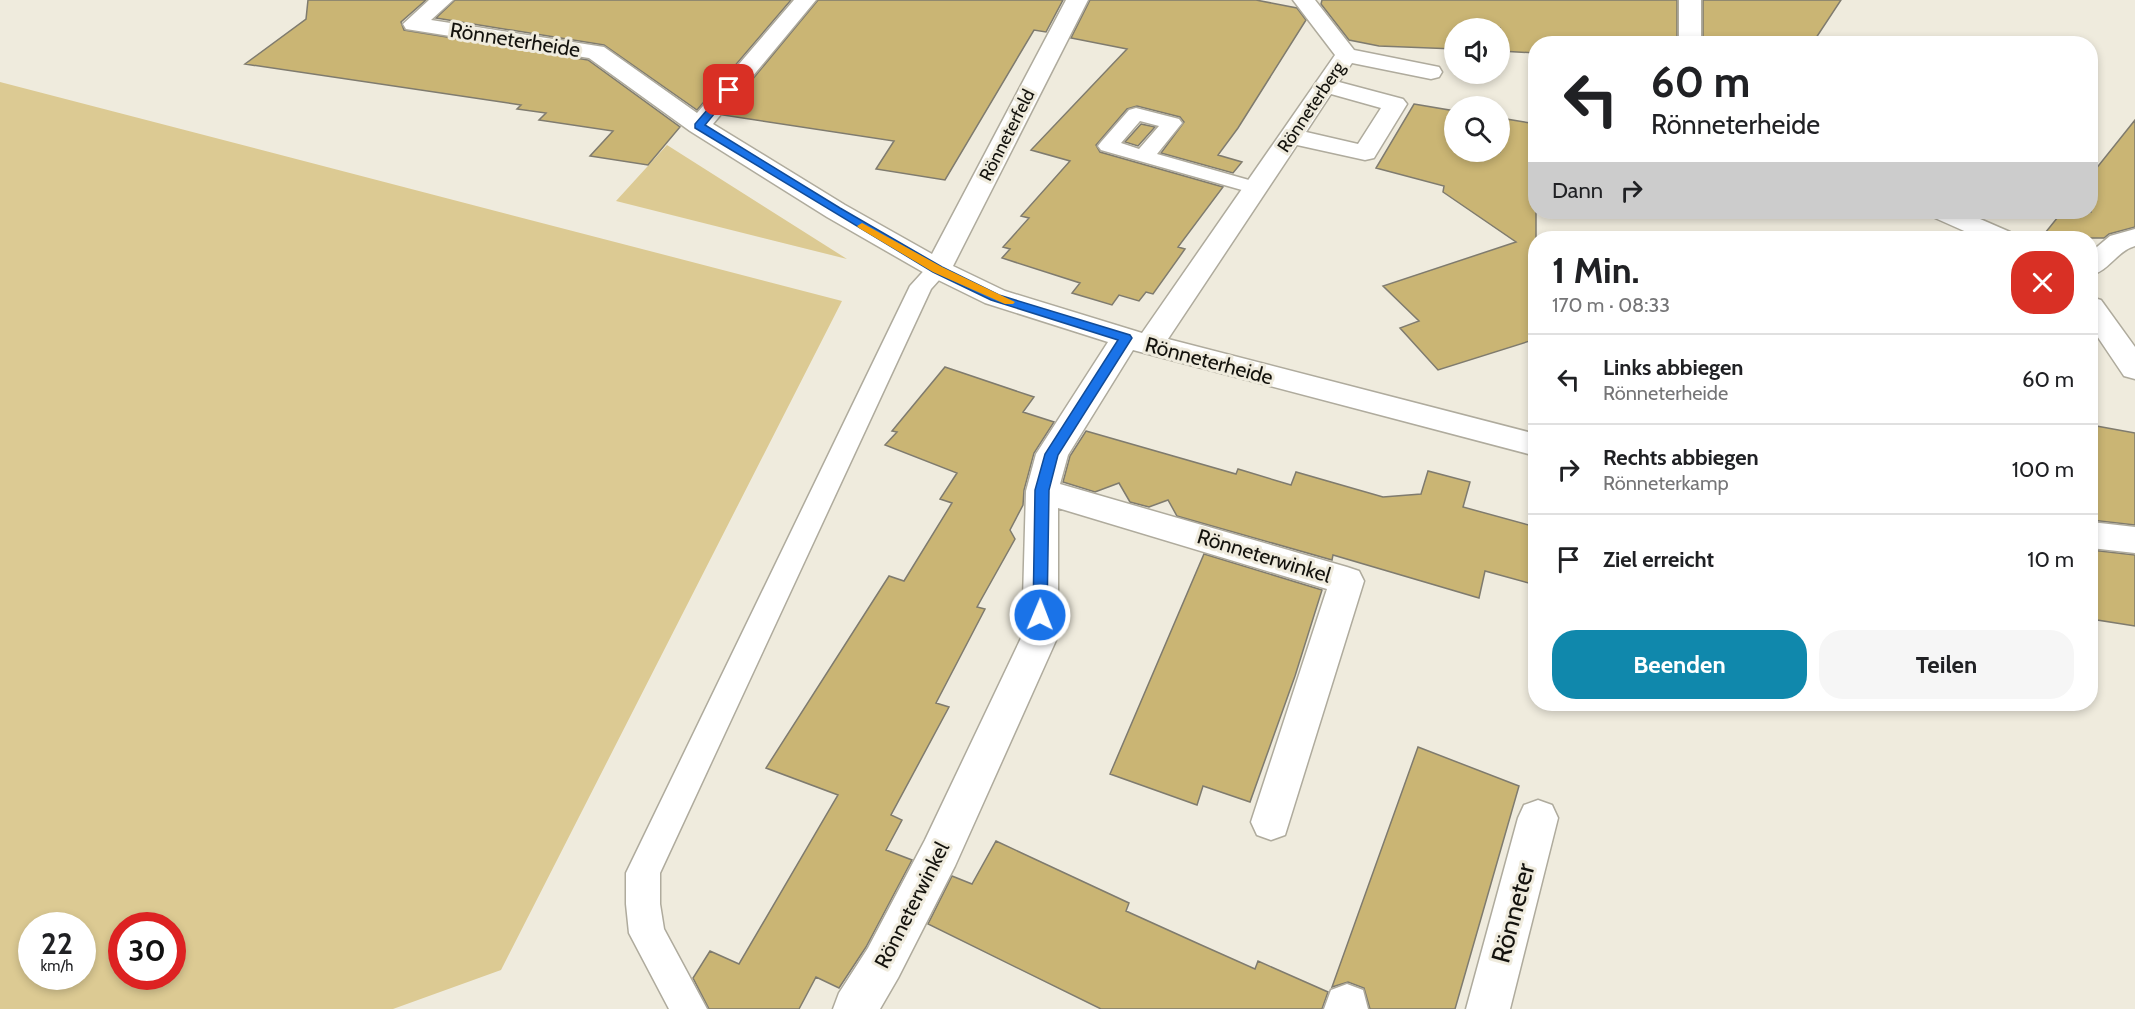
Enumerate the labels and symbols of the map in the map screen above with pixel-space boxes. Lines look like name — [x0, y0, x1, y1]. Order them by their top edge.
street label: Rönneterheide — [448, 17, 582, 62]
street label: Rönneterberg — [1273, 57, 1350, 156]
pin — [703, 64, 754, 115]
street label: Rönneterfeld — [975, 86, 1039, 184]
street label: Rönneterheide — [1142, 331, 1276, 390]
street label: Rönneterwinkel — [1194, 523, 1334, 588]
position arrow — [1008, 583, 1072, 647]
street label: Rönneterwinkel — [869, 837, 954, 972]
street label: Rönneter — [1484, 859, 1542, 966]
speed limit sign: 30 — [108, 912, 186, 990]

